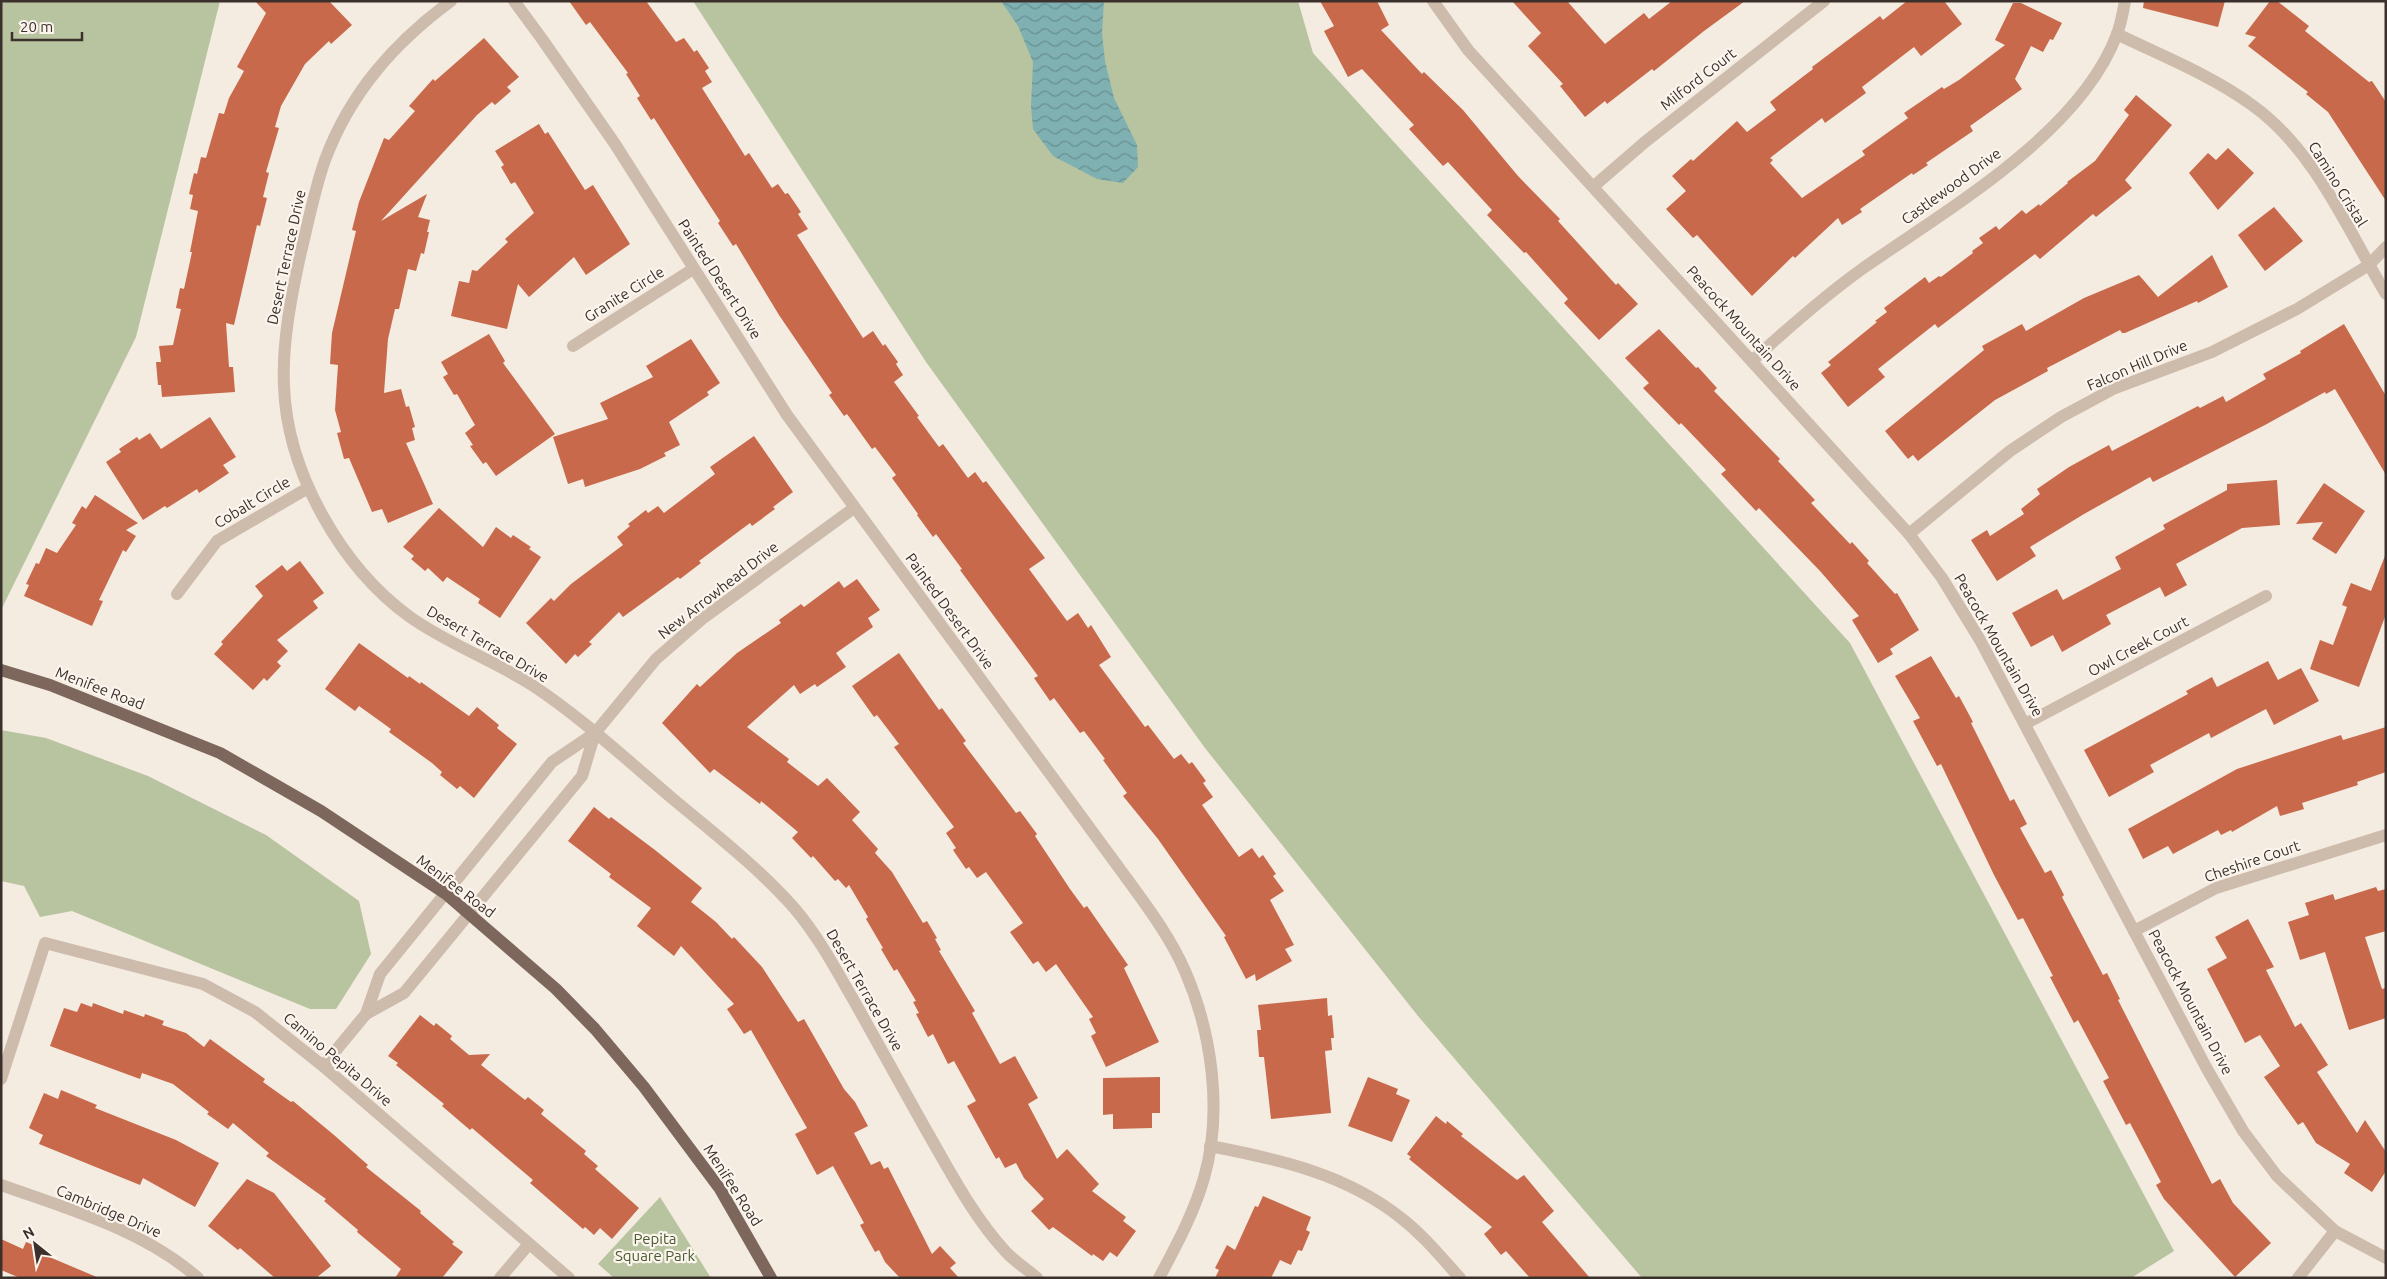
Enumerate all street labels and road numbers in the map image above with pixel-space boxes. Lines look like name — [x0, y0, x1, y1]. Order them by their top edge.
street label: Milford Court — [1657, 44, 1739, 114]
street label: Camino Cristal — [2305, 138, 2371, 230]
street label: Castlewood Drive — [1898, 144, 2004, 228]
street label: Desert Terrace Drive — [263, 188, 309, 326]
street label: Painted Desert Drive — [675, 216, 765, 342]
street label: Peacock Mountain Drive — [1683, 262, 1805, 394]
street label: Granite Circle — [581, 263, 667, 325]
street label: Falcon Hill Drive — [2084, 336, 2190, 394]
street label: Cobalt Circle — [211, 473, 293, 531]
street label: New Arrowhead Drive — [655, 538, 781, 642]
street label: Painted Desert Drive — [902, 550, 998, 672]
street label: Peacock Mountain Drive — [1951, 571, 2047, 719]
street label: Desert Terrace Drive — [424, 602, 552, 686]
street label: Owl Creek Court — [2085, 612, 2191, 680]
street label: Menifee Road — [53, 663, 147, 713]
street label: Cheshire Court — [2202, 837, 2302, 885]
street label: Menifee Road — [413, 851, 499, 921]
street label: Desert Terrace Drive — [823, 926, 907, 1054]
street label: Peacock Mountain Drive — [2145, 926, 2237, 1078]
street label: Camino Pepita Drive — [280, 1009, 396, 1109]
street label: Menifee Road — [700, 1141, 766, 1229]
street label: Cambridge Drive — [54, 1181, 164, 1241]

